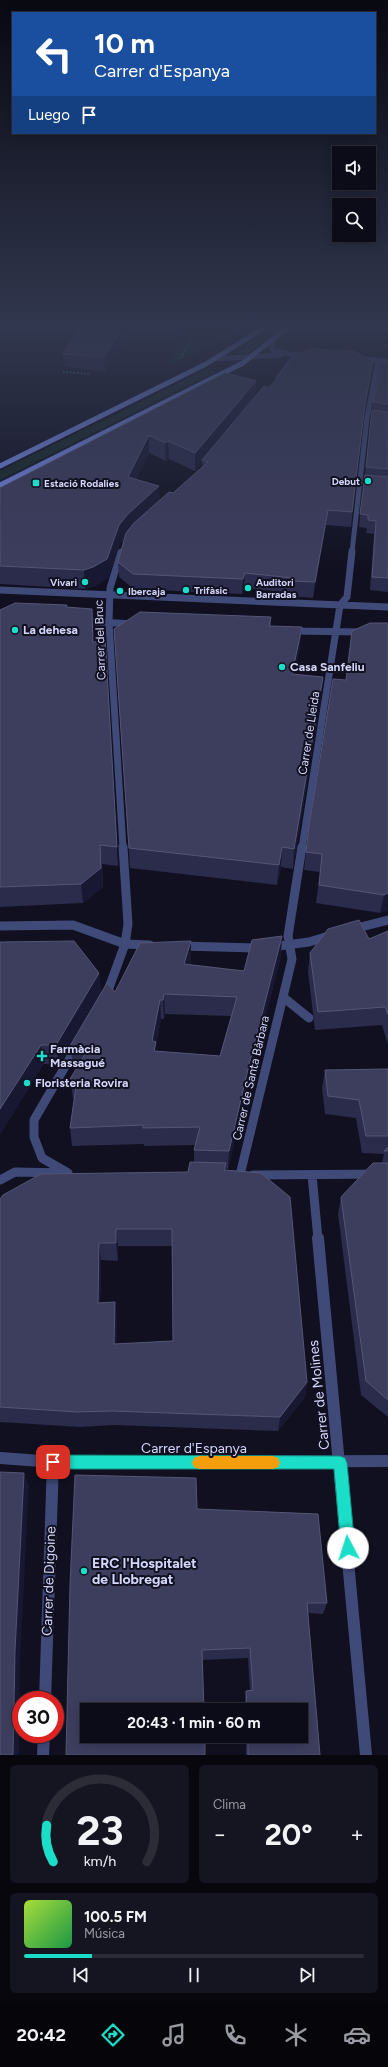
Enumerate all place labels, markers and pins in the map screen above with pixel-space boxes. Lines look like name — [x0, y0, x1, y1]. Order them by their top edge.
place label: Debut — [332, 475, 360, 488]
marker: Debut — [363, 476, 373, 486]
place label: Estació Rodalies — [44, 477, 119, 490]
marker: Estació Rodalies — [31, 478, 41, 488]
place label: Vivari — [50, 576, 77, 589]
place label: Auditori Barradas — [256, 576, 297, 601]
marker: Vivari — [80, 577, 90, 587]
marker: Auditori Barradas — [243, 583, 253, 593]
place label: Trifàsic — [194, 584, 228, 597]
place label: Ibercaja — [128, 585, 165, 598]
marker: Trifàsic — [181, 585, 191, 595]
marker: Ibercaja — [115, 586, 125, 596]
place label: La dehesa — [23, 623, 78, 637]
marker: La dehesa — [10, 625, 20, 635]
place label: Casa Sanfeliu — [290, 660, 365, 674]
marker: Casa Sanfeliu — [277, 662, 287, 672]
place label: Farmàcia Massagué — [50, 1042, 105, 1070]
marker: Farmàcia Massagué — [37, 1051, 47, 1061]
place label: Floristeria Rovira — [35, 1076, 128, 1090]
marker: Floristeria Rovira — [22, 1078, 32, 1088]
pin — [36, 1445, 70, 1479]
place label: ERC l'Hospitalet de Llobregat — [92, 1555, 197, 1588]
marker: ERC l'Hospitalet de Llobregat — [79, 1566, 89, 1576]

